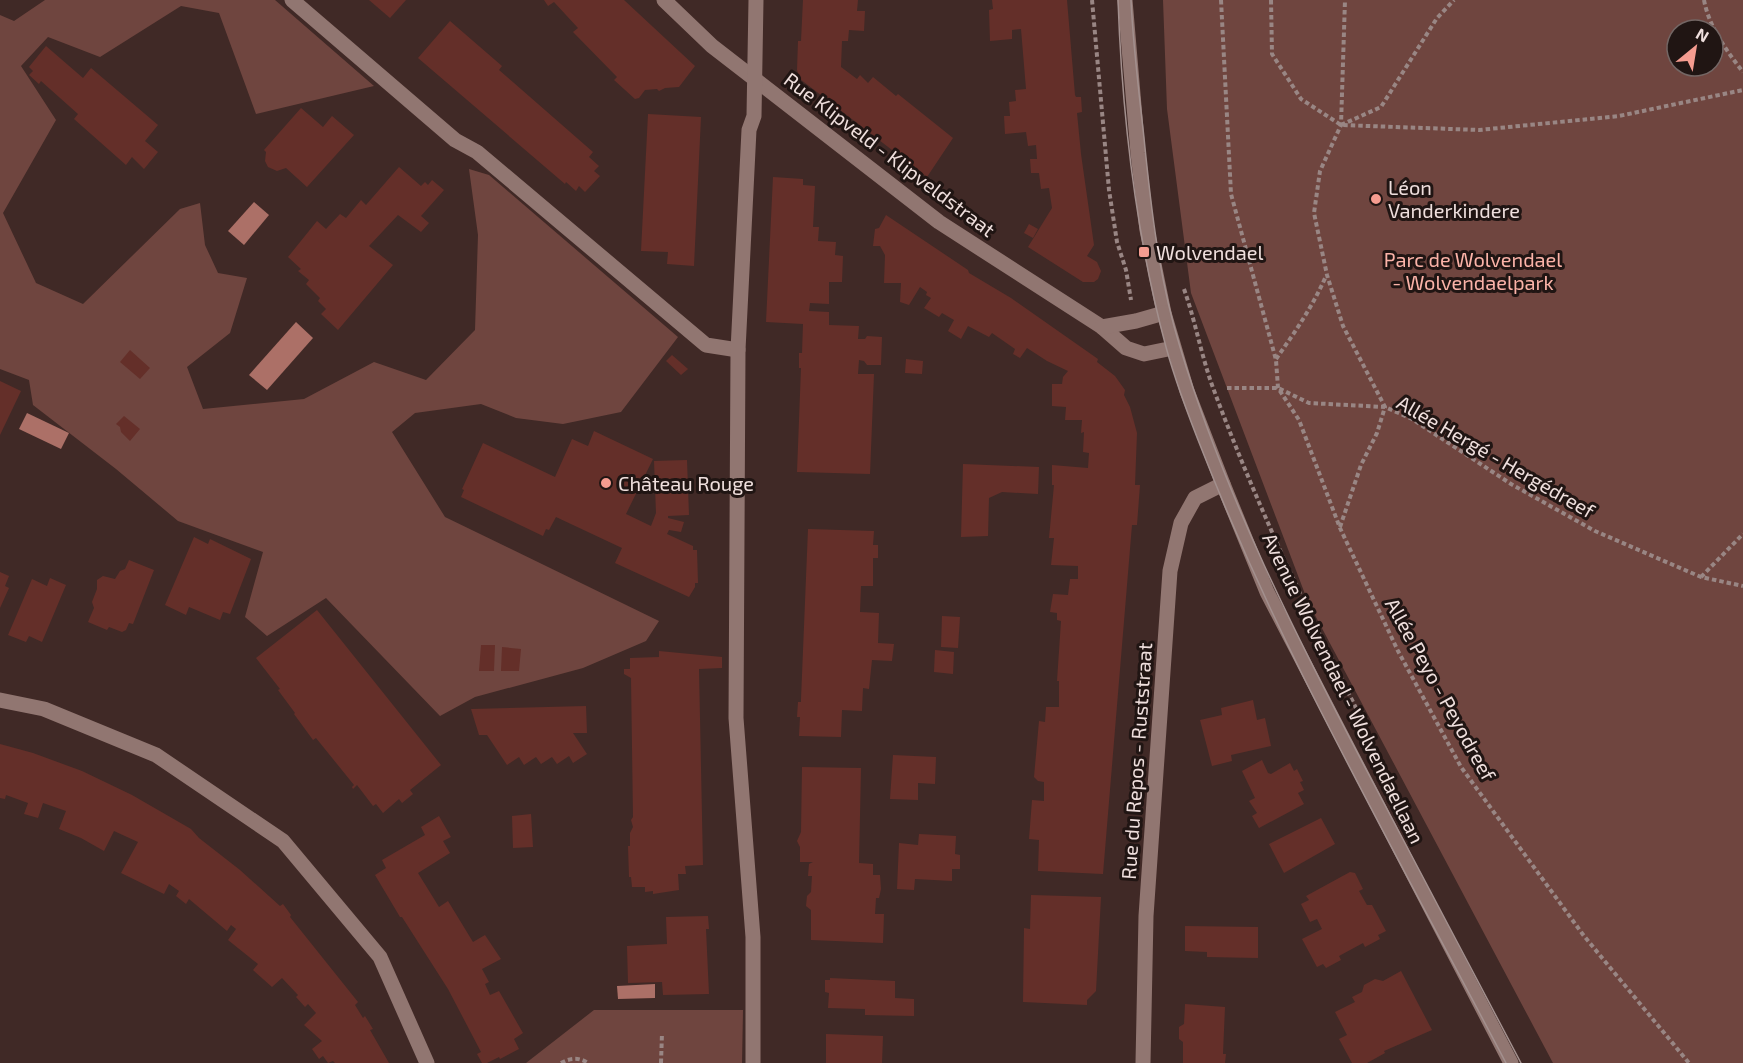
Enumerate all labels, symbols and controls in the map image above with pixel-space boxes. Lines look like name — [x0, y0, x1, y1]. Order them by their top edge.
north arrow — [1665, 18, 1725, 78]
text: N — [1693, 23, 1713, 46]
street label: Rue Klipveld - Klipveldstraat — [780, 67, 1001, 241]
place label: Léon Vanderkindere — [1388, 175, 1520, 222]
marker: Léon Vanderkindere — [1369, 192, 1383, 206]
place label: Wolvendael — [1156, 240, 1263, 264]
marker: Wolvendael — [1137, 245, 1151, 259]
park label: Parc de Wolvendael - Wolvendaelpark — [1384, 247, 1562, 294]
street label: Allée Hergé - Hergédreef — [1393, 390, 1599, 523]
place label: Château Rouge — [618, 471, 754, 495]
marker: Château Rouge — [599, 476, 613, 490]
street label: Avenue Wolvendael - Wolvendaellaan — [1258, 529, 1430, 847]
street label: Allée Peyo - Peyodreef — [1381, 594, 1501, 785]
street label: Rue du Repos - Ruststraat — [1116, 641, 1156, 880]

